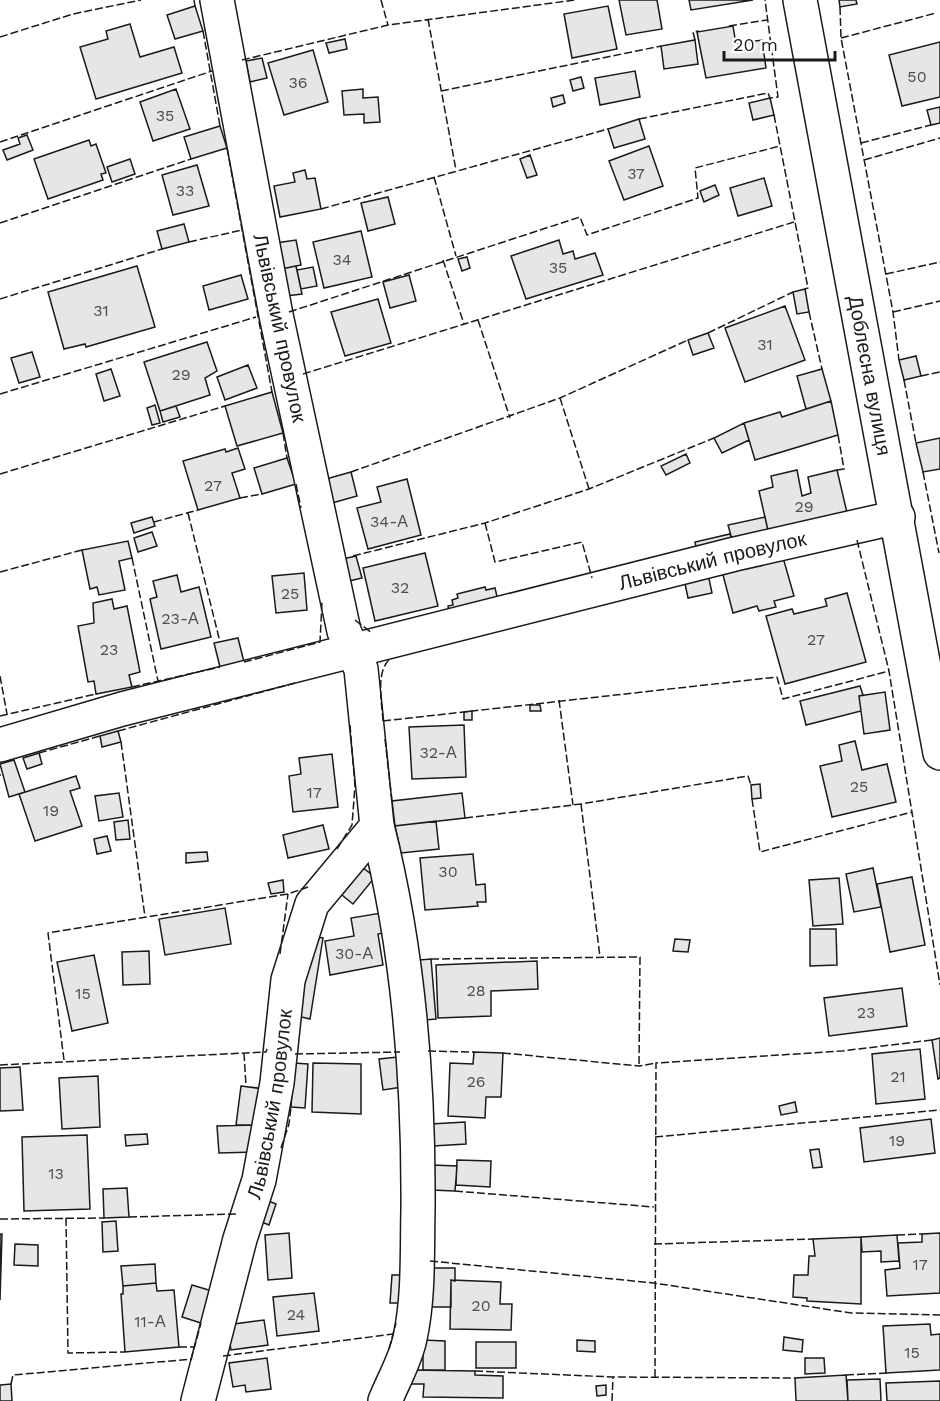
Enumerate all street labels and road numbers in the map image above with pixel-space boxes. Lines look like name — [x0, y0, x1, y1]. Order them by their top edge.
street label: Львівський провулок — [248, 232, 312, 425]
street label: Доблесна вулиця — [843, 294, 896, 457]
street label: Львівський провулок — [616, 526, 809, 595]
street label: Львівський провулок — [242, 1008, 297, 1202]

